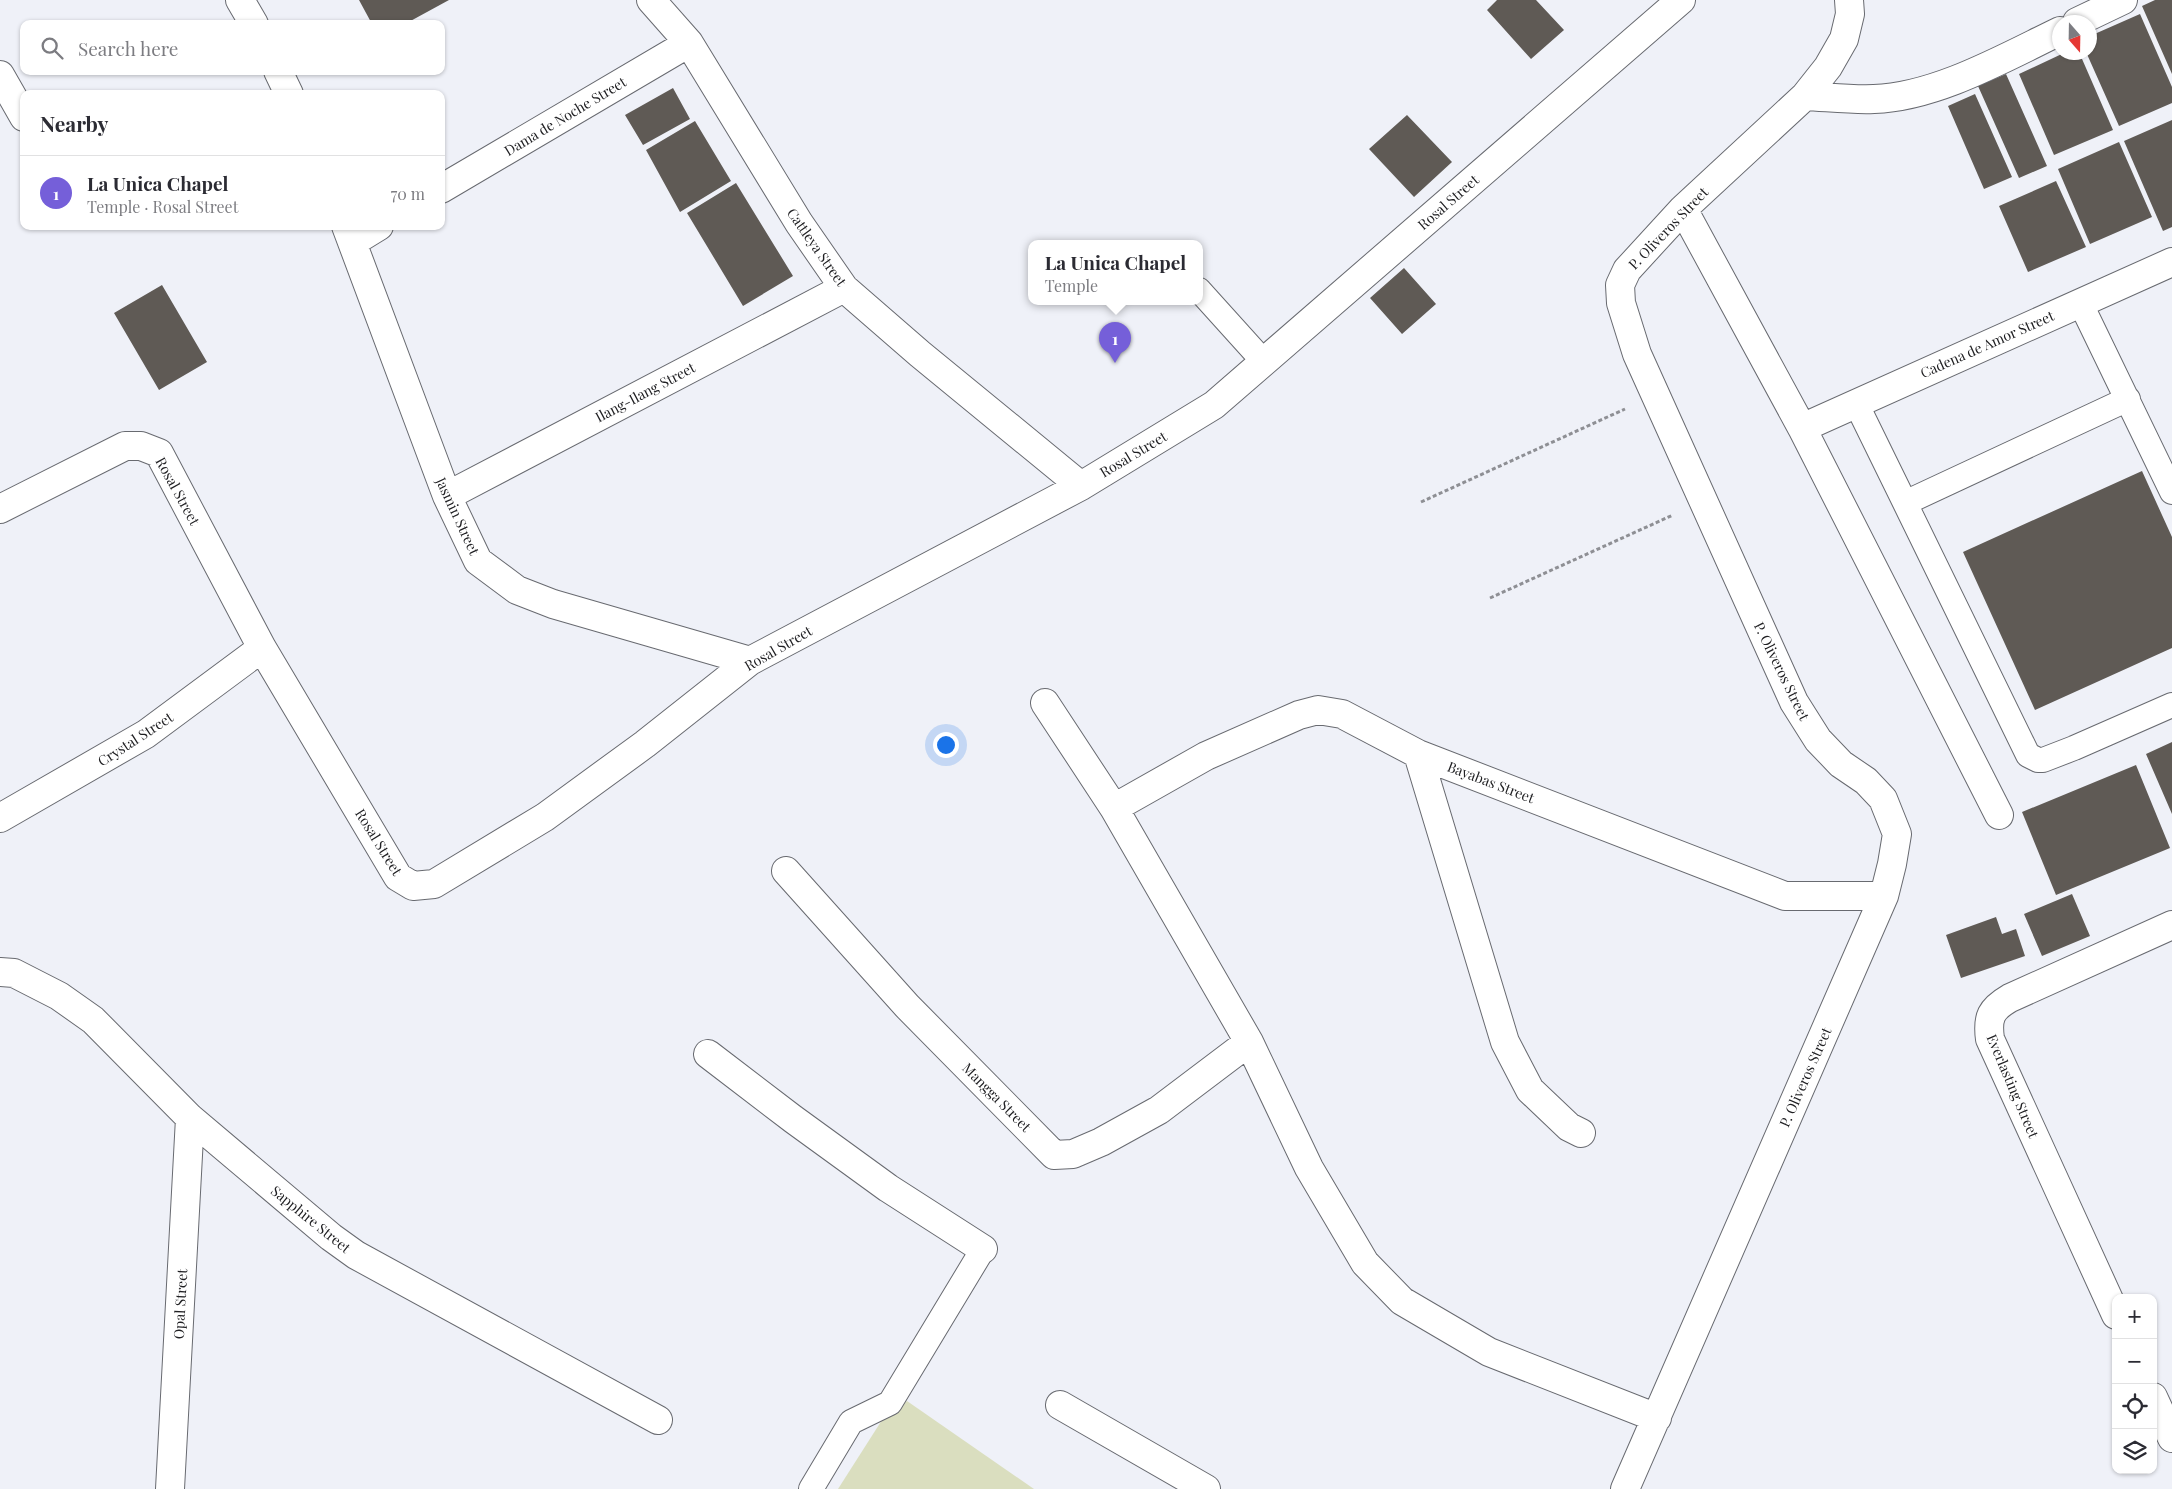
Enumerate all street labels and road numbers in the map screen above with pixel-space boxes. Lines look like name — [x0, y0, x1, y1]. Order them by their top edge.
street label: Dama de Noche Street — [501, 72, 630, 160]
street label: Rosal Street — [1413, 170, 1483, 234]
street label: P. Oliveros Street — [1624, 182, 1713, 273]
street label: Cattleya Street — [783, 204, 852, 291]
street label: Cadena de Amor Street — [1917, 305, 2058, 382]
street label: Ilang-Ilang Street — [592, 357, 699, 426]
street label: Rosal Street — [1096, 426, 1171, 481]
street label: Rosal Street — [151, 454, 205, 529]
street label: Jasmin Street — [431, 473, 485, 559]
street label: P. Oliveros Street — [1750, 619, 1815, 724]
street label: Rosal Street — [741, 620, 816, 675]
street label: Crystal Street — [94, 707, 177, 770]
street label: Bayabas Street — [1445, 757, 1538, 808]
street label: Rosal Street — [351, 805, 407, 880]
street label: P. Oliveros Street — [1774, 1023, 1836, 1130]
street label: Everlasting Street — [1983, 1031, 2044, 1142]
street label: Mangga Street — [959, 1059, 1036, 1136]
street label: Sapphire Street — [267, 1181, 356, 1258]
street label: Opal Street — [169, 1267, 191, 1340]

